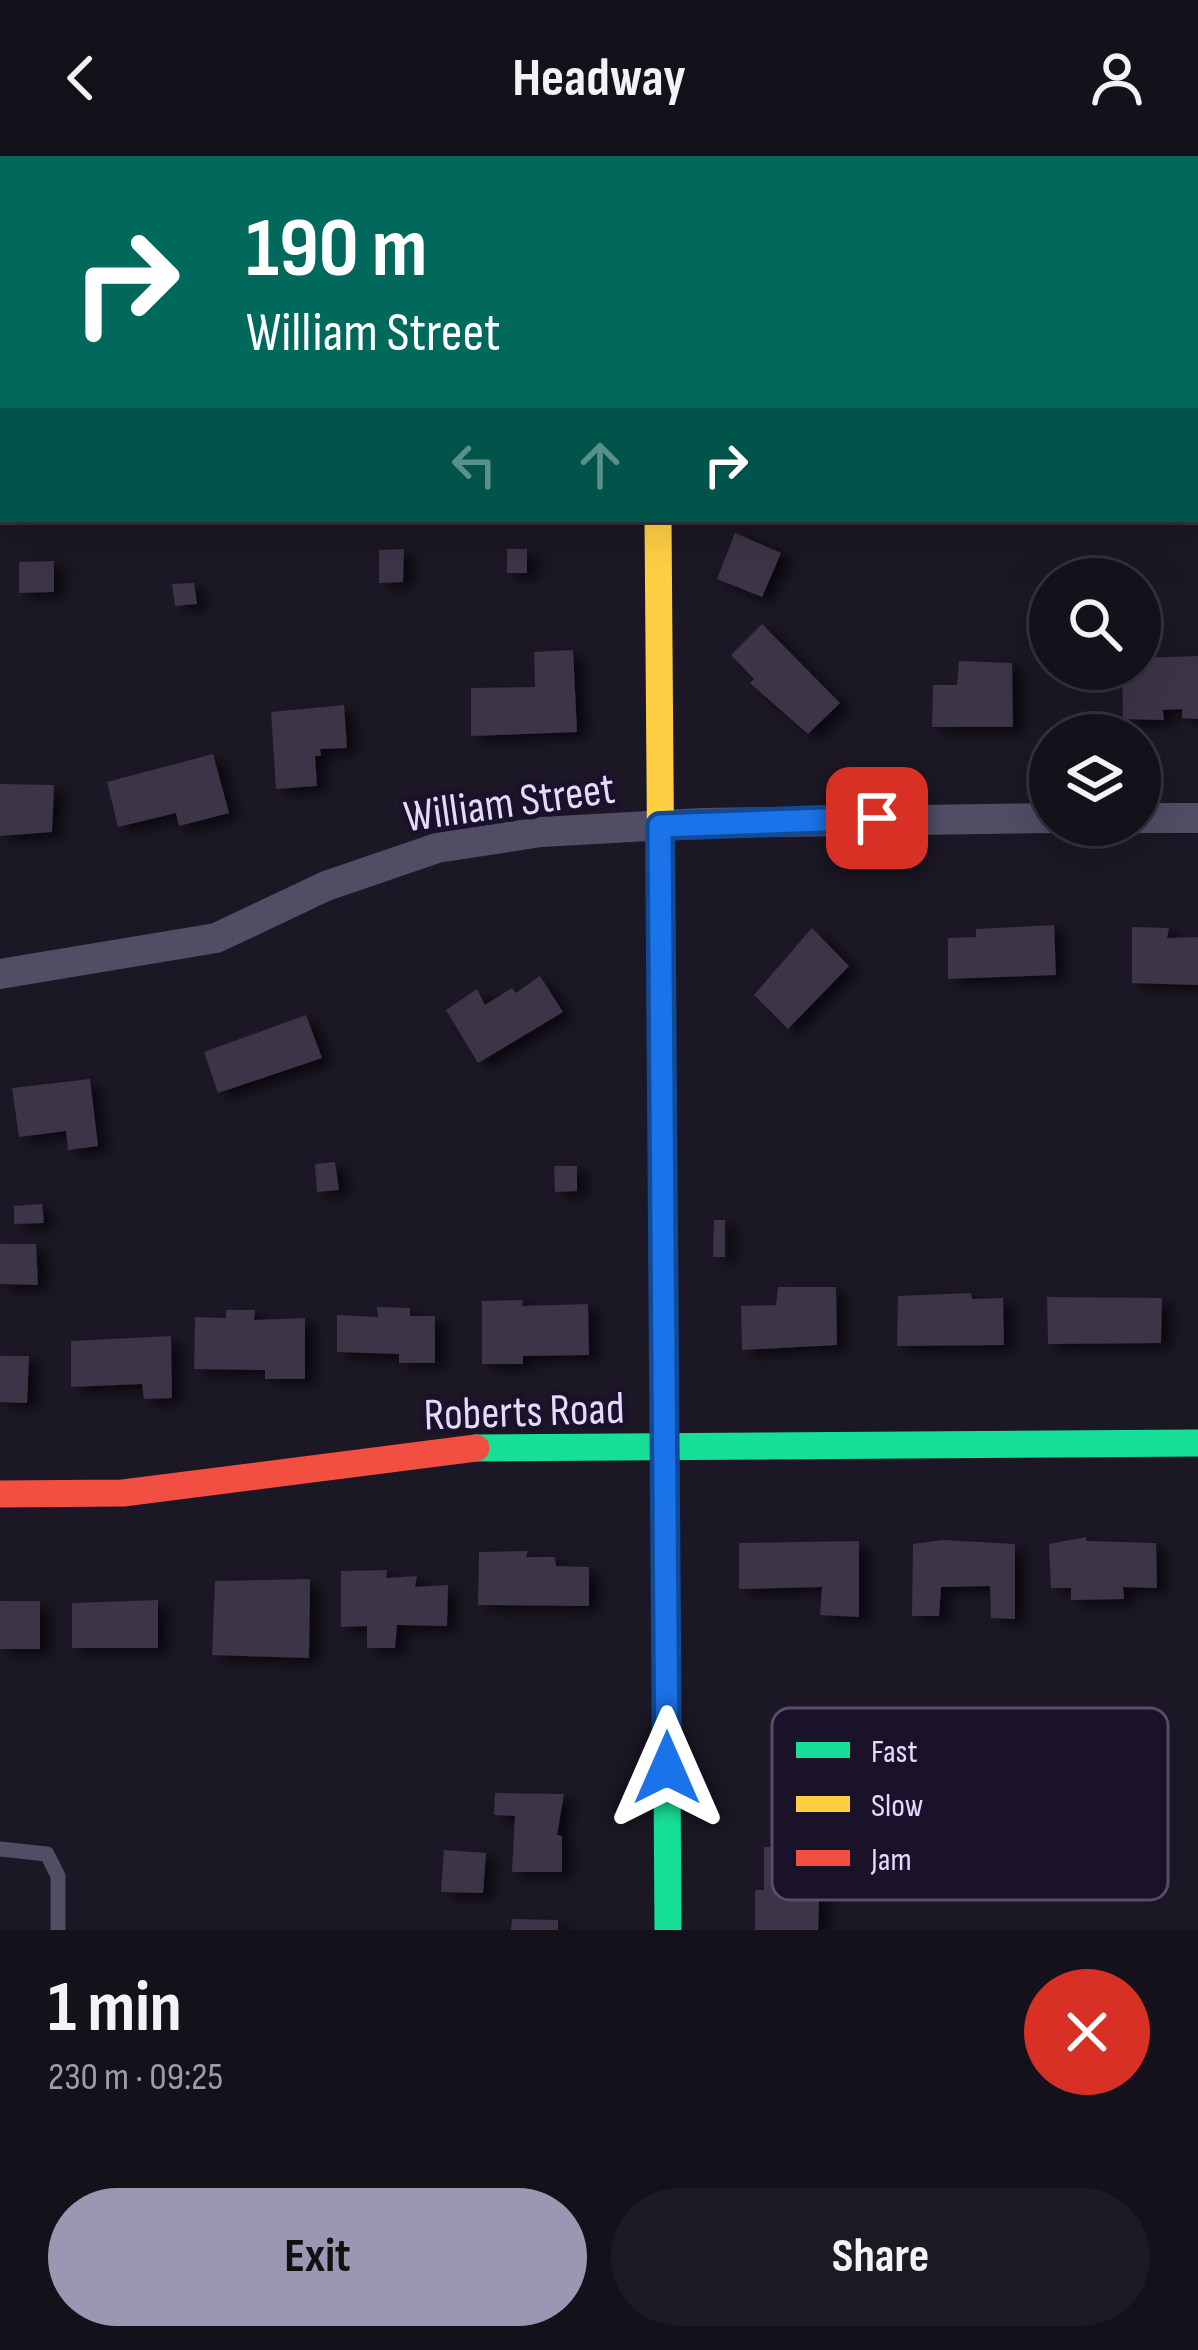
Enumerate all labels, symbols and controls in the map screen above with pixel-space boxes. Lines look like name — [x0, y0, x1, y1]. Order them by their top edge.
icon: back — [48, 45, 114, 111]
icon: person — [1084, 45, 1150, 111]
text: Headway — [512, 46, 686, 111]
text: 190 m — [246, 199, 428, 300]
icon: right — [48, 204, 204, 360]
text: William Street — [246, 301, 500, 366]
icon: left — [441, 432, 507, 498]
icon: ahead — [567, 432, 633, 498]
icon: right — [693, 432, 759, 498]
map controls — [1029, 558, 1161, 846]
button: search — [1029, 558, 1161, 690]
button: layers — [1029, 714, 1161, 846]
street label: William Street — [401, 761, 618, 845]
pin — [826, 767, 928, 869]
icon: arrive — [844, 785, 910, 851]
street label: Roberts Road — [423, 1382, 625, 1443]
position arrow — [604, 1705, 730, 1831]
legend — [772, 1708, 1168, 1900]
text: Fast — [871, 1732, 918, 1772]
text: Slow — [871, 1786, 923, 1826]
text: Jam — [870, 1840, 912, 1880]
text: 1 min — [48, 1965, 182, 2052]
button: close — [1024, 1969, 1150, 2095]
text: 230 m · 09:25 — [48, 2054, 223, 2101]
button: Exit — [48, 2188, 587, 2326]
button: Share — [611, 2188, 1150, 2326]

